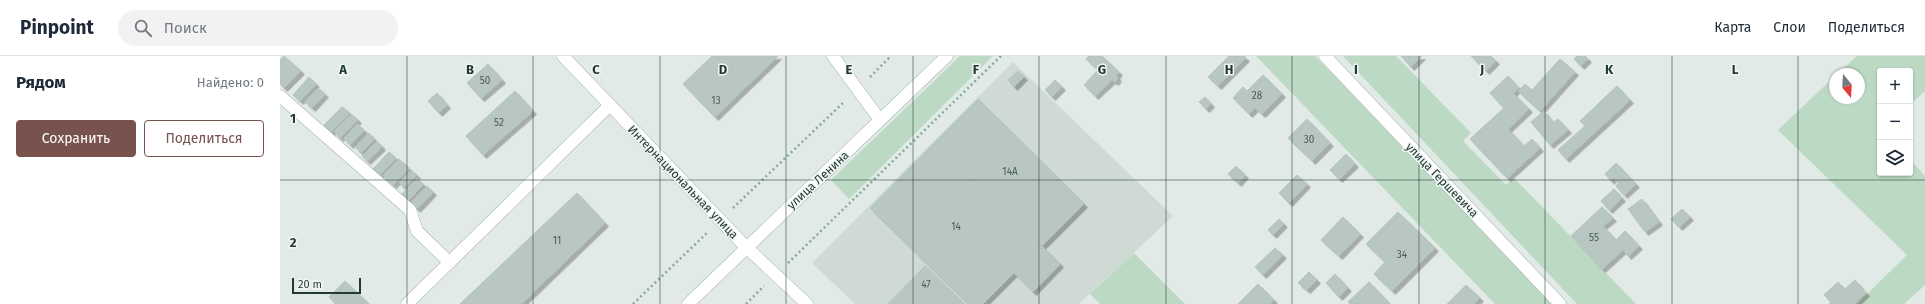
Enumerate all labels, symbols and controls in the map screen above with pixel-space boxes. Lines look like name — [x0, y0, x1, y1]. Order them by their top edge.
search box — [118, 10, 398, 46]
text: Pinpoint — [20, 16, 94, 39]
icon: search — [132, 17, 154, 39]
text: Поиск — [164, 19, 207, 37]
text: Карта — [1714, 19, 1751, 36]
text: Слои — [1773, 19, 1806, 36]
text: Поделиться — [1828, 19, 1905, 36]
text: A — [338, 62, 347, 77]
text: B — [466, 62, 474, 77]
text: C — [592, 62, 600, 77]
text: D — [719, 62, 728, 77]
text: E — [846, 62, 853, 77]
text: F — [973, 62, 980, 77]
text: G — [1098, 62, 1106, 77]
text: H — [1225, 62, 1233, 77]
text: I — [1354, 62, 1358, 77]
text: J — [1479, 62, 1484, 77]
text: K — [1605, 62, 1614, 77]
text: L — [1732, 62, 1739, 77]
north arrow — [1829, 68, 1865, 104]
map controls — [1877, 68, 1913, 176]
button: + — [1877, 68, 1913, 104]
text: Рядом — [16, 72, 66, 93]
text: Найдено: 0 — [197, 75, 264, 90]
house number: 50 — [480, 75, 491, 87]
house number: 28 — [1252, 90, 1263, 102]
house number: 13 — [711, 95, 721, 107]
button: − — [1877, 104, 1913, 140]
text: 1 — [290, 111, 296, 126]
house number: 52 — [494, 117, 504, 129]
button: Сохранить — [16, 120, 136, 157]
button: Поделиться — [144, 120, 264, 157]
street label: Интернациональная улица — [625, 122, 741, 242]
house number: 30 — [1304, 134, 1315, 146]
street label: улица Гершевича — [1403, 140, 1481, 220]
button: layers — [1877, 140, 1913, 176]
street label: улица Ленина — [784, 148, 852, 212]
house number: 14А — [1002, 166, 1018, 178]
house number: 14 — [951, 221, 962, 233]
house number: 55 — [1589, 232, 1599, 244]
text: 2 — [290, 235, 297, 250]
house number: 11 — [553, 235, 561, 247]
house number: 34 — [1397, 249, 1408, 261]
scale bar — [292, 276, 361, 295]
text: 20 m — [298, 278, 322, 291]
house number: 47 — [921, 279, 931, 291]

